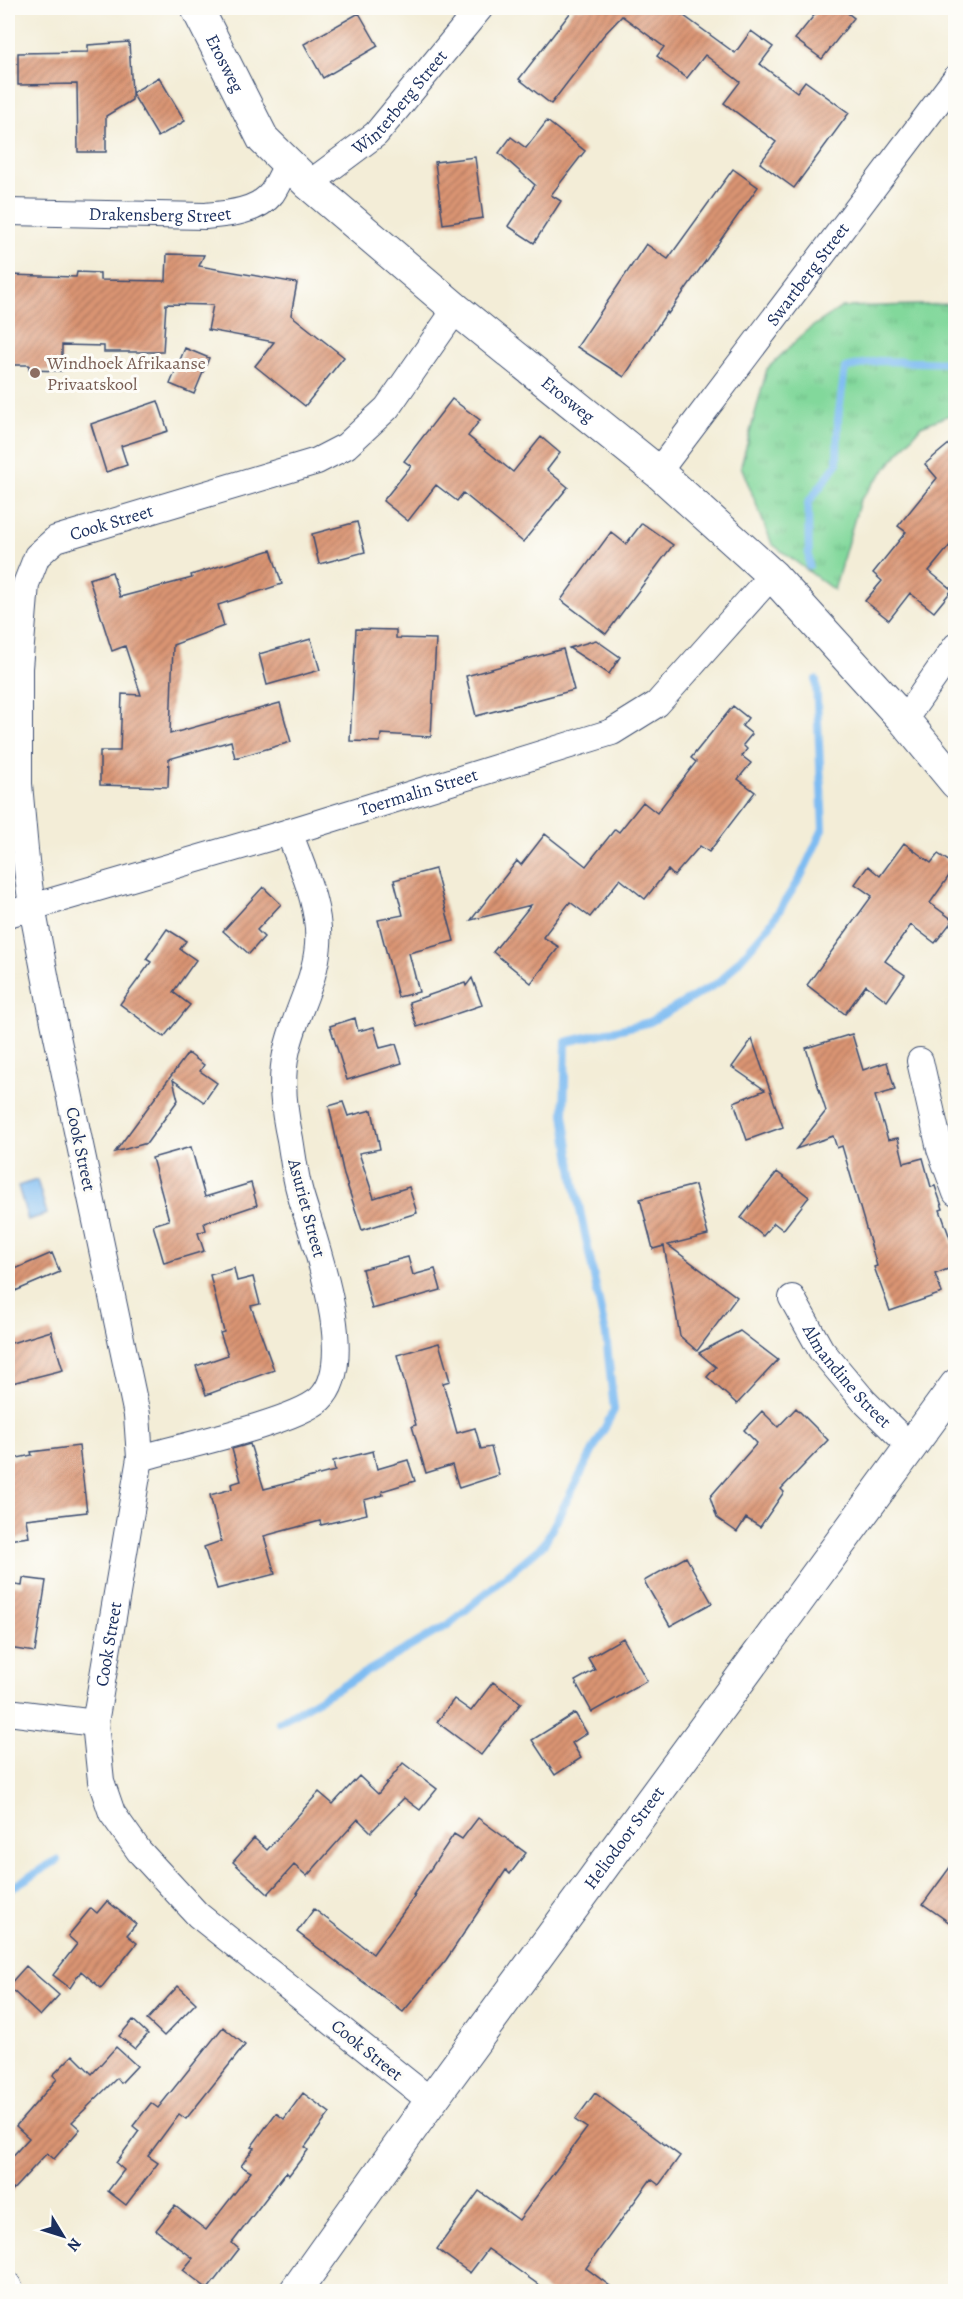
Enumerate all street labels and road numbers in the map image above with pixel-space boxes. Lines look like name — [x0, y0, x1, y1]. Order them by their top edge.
street label: Erosweg — [200, 30, 250, 97]
street label: Winterberg Street — [346, 45, 453, 160]
street label: Drakensberg Street — [88, 201, 233, 228]
street label: Swartberg Street — [761, 218, 855, 331]
street label: Erosweg — [536, 371, 600, 428]
street label: Cook Street — [67, 499, 156, 546]
street label: Toermalin Street — [356, 762, 481, 822]
street label: Cook Street — [60, 1105, 102, 1193]
street label: Asuriet Street — [282, 1155, 332, 1260]
street label: Almandine Street — [797, 1319, 897, 1433]
street label: Cook Street — [89, 1600, 127, 1688]
street label: Heliodoor Street — [578, 1781, 670, 1894]
street label: Cook Street — [326, 2014, 408, 2086]

